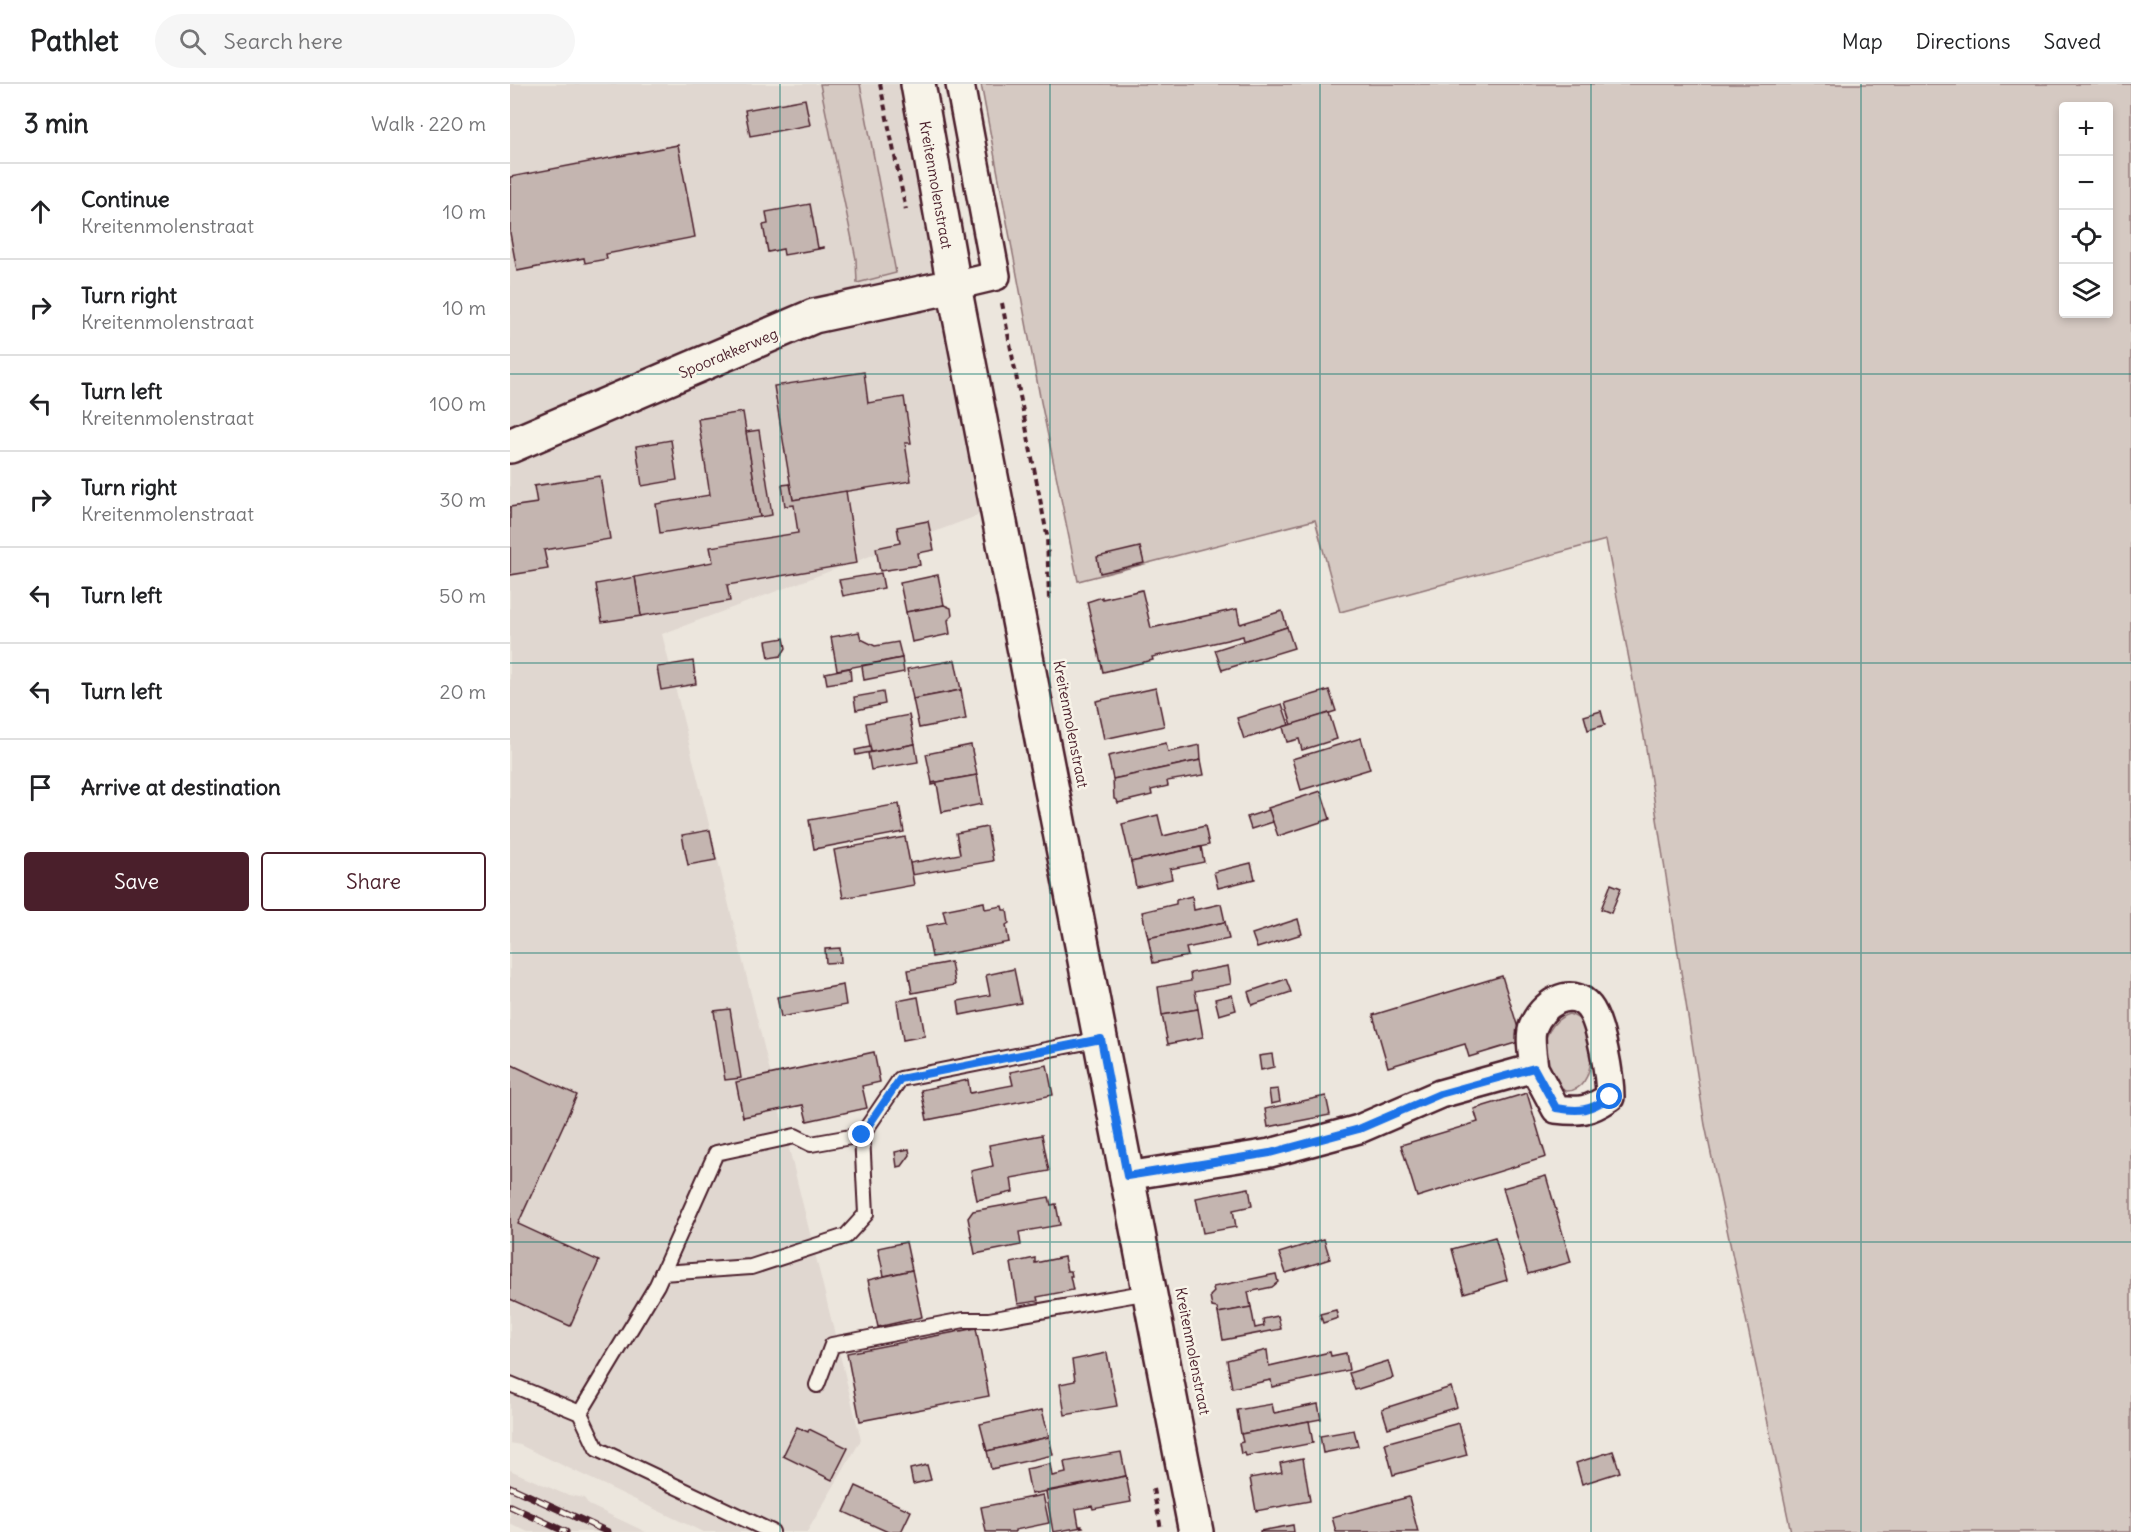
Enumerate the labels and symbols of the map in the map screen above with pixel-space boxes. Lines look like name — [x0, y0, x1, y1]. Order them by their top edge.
street label: Kreitenmolenstraat — [915, 119, 957, 251]
street label: Spoorakkerweg — [676, 324, 780, 382]
street label: Kreitenmolenstraat — [1049, 659, 1093, 789]
route start — [1596, 1083, 1622, 1109]
route end — [848, 1121, 874, 1147]
street label: Kreitenmolenstraat — [1171, 1286, 1215, 1416]

